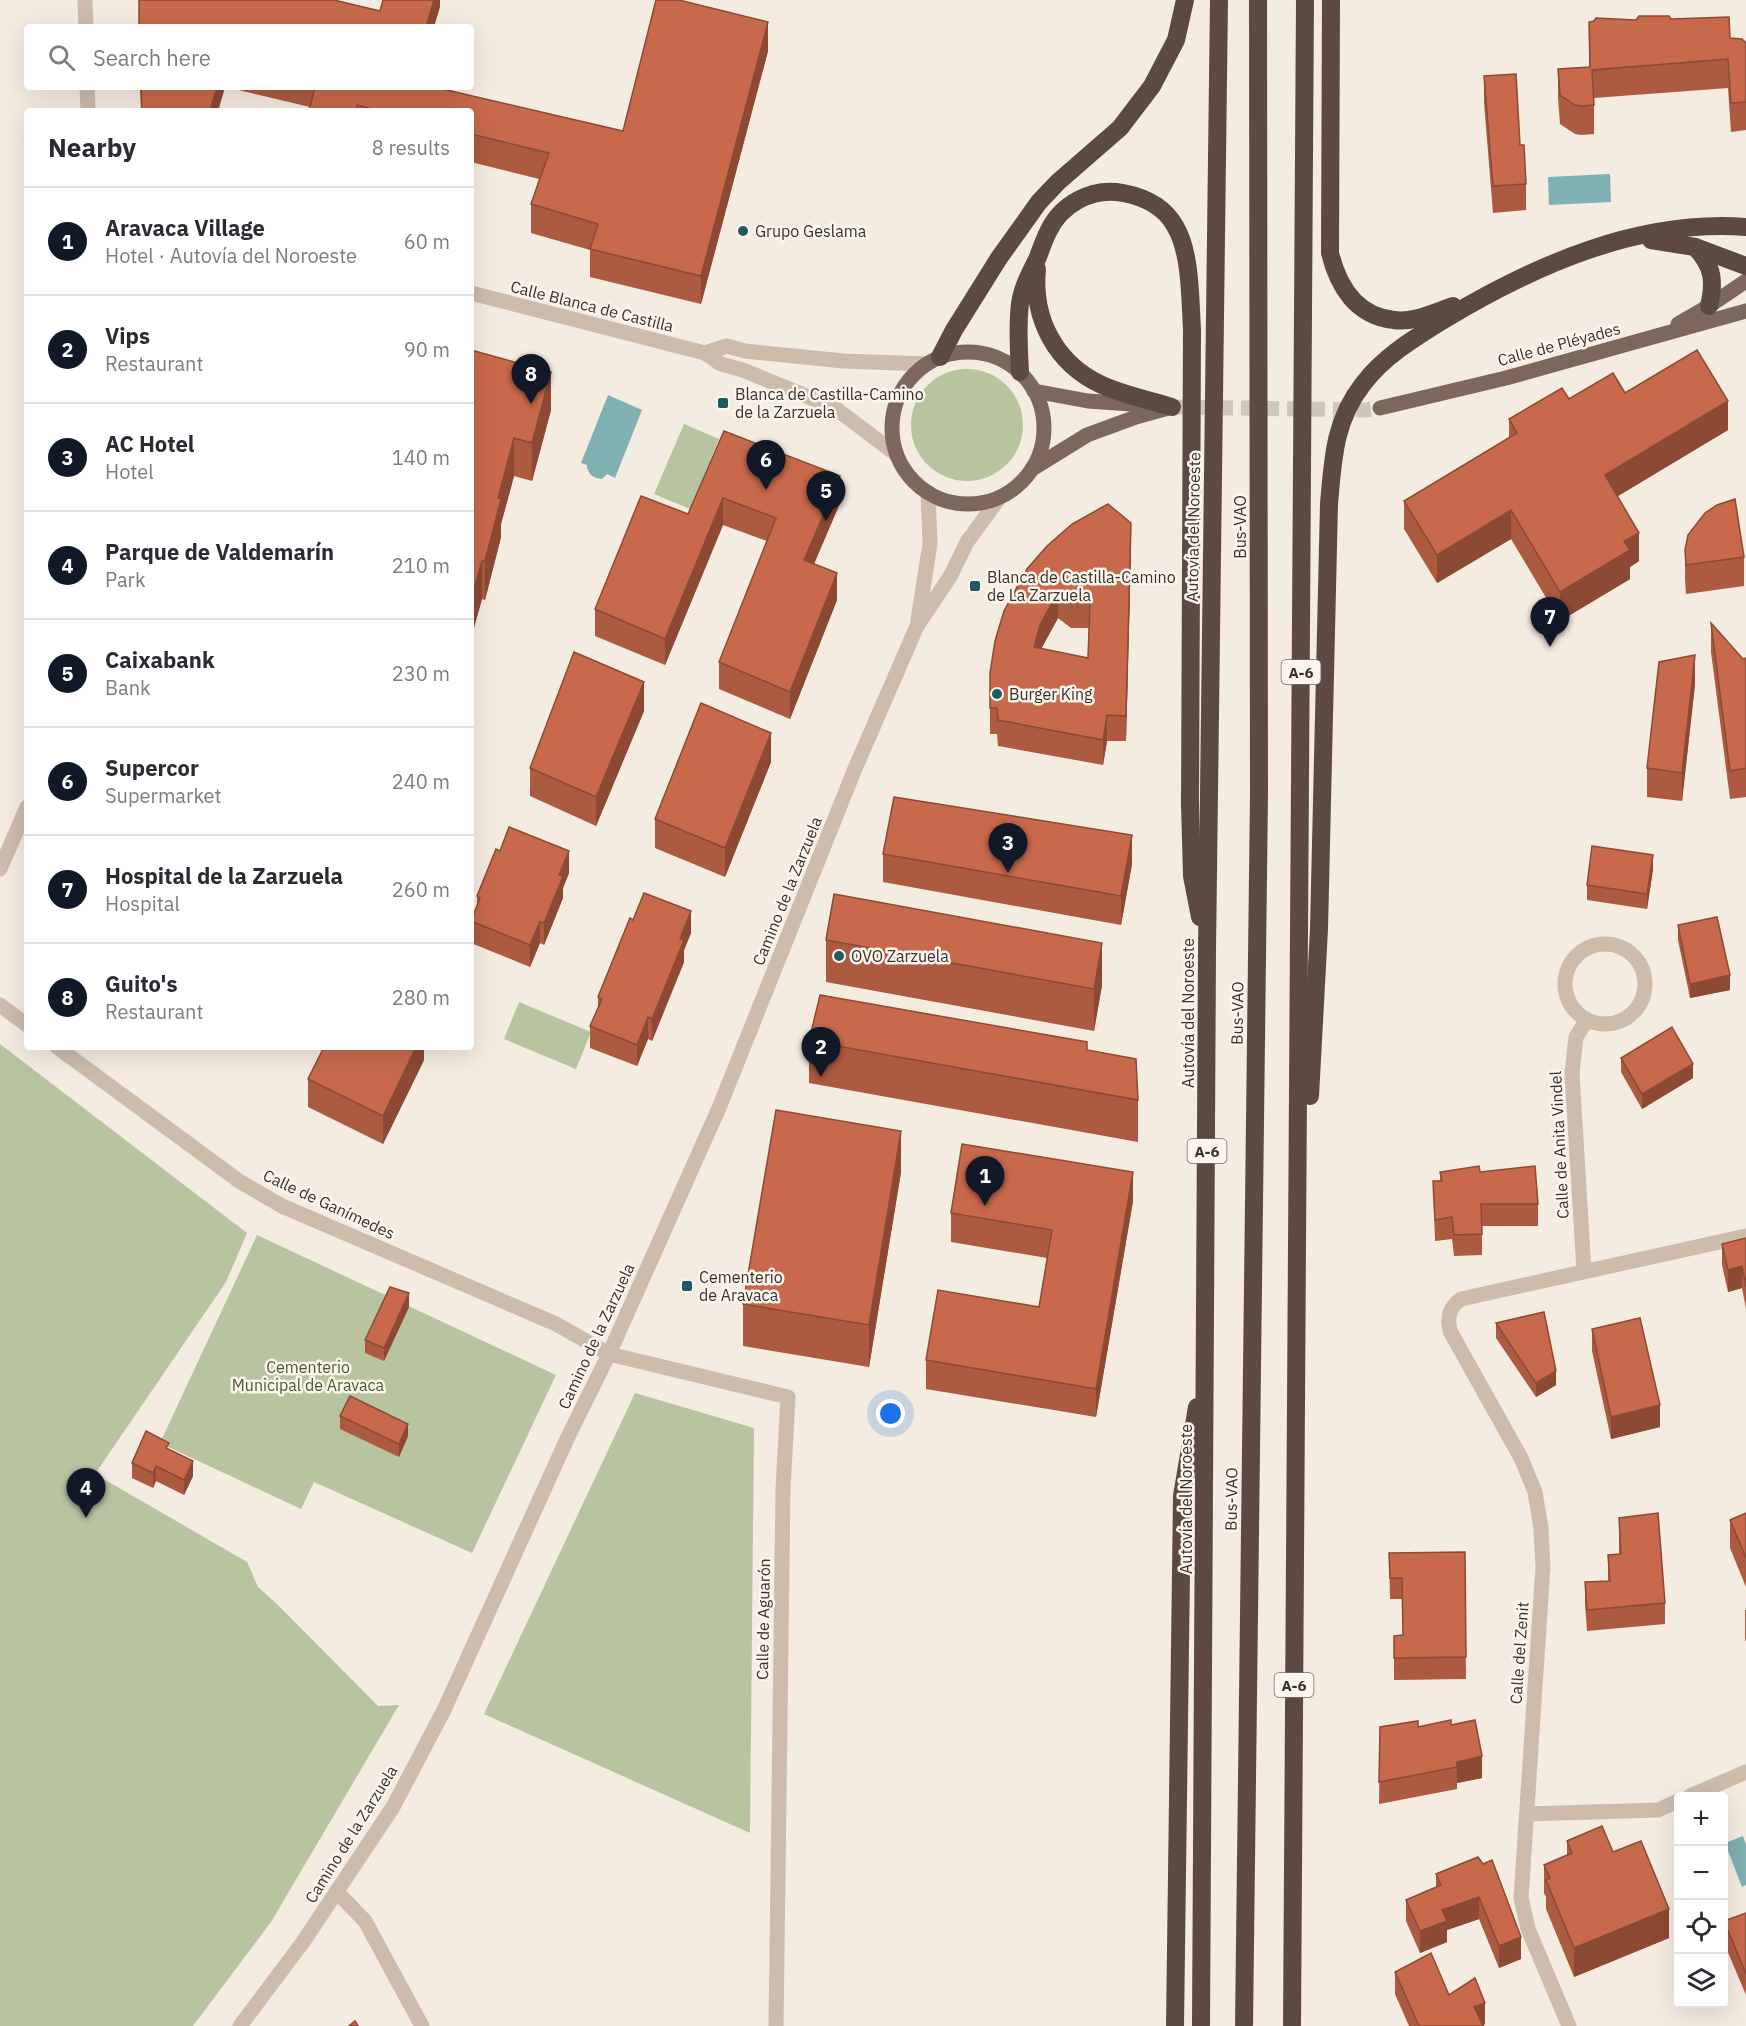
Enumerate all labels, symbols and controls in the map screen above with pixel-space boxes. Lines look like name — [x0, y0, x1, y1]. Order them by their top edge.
search box — [24, 24, 474, 90]
icon: search — [45, 41, 78, 74]
text: Search here — [93, 43, 211, 72]
text: Nearby — [48, 130, 136, 164]
text: 8 results — [372, 134, 450, 161]
text: Aravaca Village — [105, 213, 265, 242]
place label: Grupo Geslama — [755, 221, 867, 241]
marker: Grupo Geslama — [736, 224, 750, 238]
text: 1 — [62, 228, 74, 255]
text: 60 m — [404, 228, 450, 255]
text: Hotel · Autovía del Noroeste — [105, 242, 357, 269]
street label: Calle Blanca de Castilla — [508, 276, 676, 336]
street label: Calle de Pléyades — [1495, 318, 1623, 370]
text: Vips — [105, 321, 150, 350]
text: 2 — [62, 336, 74, 363]
text: 90 m — [404, 336, 450, 363]
text: Restaurant — [105, 350, 203, 377]
pin: 8 — [512, 354, 550, 404]
place label: Blanca de Castilla-Camino de la Zarzuela — [735, 384, 924, 422]
marker: Blanca de Castilla-Camino de la Zarzuela — [716, 396, 730, 410]
text: AC Hotel — [105, 429, 195, 458]
pin: 6 — [746, 440, 786, 490]
text: 3 — [62, 444, 74, 471]
text: 140 m — [392, 444, 450, 471]
street label: Autovía del Noroeste — [1182, 452, 1204, 602]
text: Hotel — [105, 458, 154, 485]
pin: 5 — [806, 472, 846, 521]
street label: Bus-VAO — [1230, 495, 1250, 559]
text: Parque de Valdemarín — [105, 537, 334, 566]
text: 4 — [62, 552, 74, 579]
text: 210 m — [392, 552, 450, 579]
text: Park — [105, 566, 145, 593]
place label: Blanca de Castilla-Camino de La Zarzuela — [987, 567, 1176, 605]
marker: Blanca de Castilla-Camino de La Zarzuela — [968, 579, 982, 593]
pin: 7 — [1530, 598, 1570, 647]
text: Caixabank — [105, 645, 215, 674]
text: 5 — [62, 660, 74, 687]
text: 230 m — [392, 660, 450, 687]
road number: A-6 — [1282, 660, 1320, 684]
text: Bank — [105, 674, 151, 701]
place label: Burger King — [1009, 684, 1093, 704]
marker: Burger King — [990, 687, 1004, 701]
text: Supercor — [105, 753, 199, 782]
text: 6 — [62, 768, 74, 795]
text: 240 m — [392, 768, 450, 795]
text: Supermarket — [105, 782, 222, 809]
street label: Camino de la Zarzuela — [748, 813, 826, 968]
pin: 3 — [988, 824, 1028, 873]
text: Hospital de la Zarzuela — [105, 861, 343, 890]
text: 7 — [62, 876, 74, 903]
text: 260 m — [392, 876, 450, 903]
text: Hospital — [105, 890, 180, 917]
street label: Autovía del Noroeste — [1178, 938, 1198, 1088]
place label: OVO Zarzuela — [851, 946, 949, 966]
marker: OVO Zarzuela — [832, 949, 846, 963]
text: Guito's — [105, 969, 178, 998]
street label: Bus-VAO — [1226, 981, 1248, 1045]
text: 8 — [62, 984, 74, 1011]
text: 280 m — [392, 984, 450, 1011]
text: Restaurant — [105, 998, 203, 1025]
pin: 2 — [802, 1028, 840, 1077]
street label: Calle de Anita Vindel — [1545, 1071, 1573, 1219]
road number: A-6 — [1188, 1139, 1226, 1163]
pin: 1 — [966, 1156, 1004, 1206]
street label: Calle de Ganímedes — [260, 1165, 398, 1243]
street label: Camino de la Zarzuela — [553, 1259, 639, 1412]
place label: Cementerio de Aravaca — [699, 1267, 783, 1305]
marker: Cementerio de Aravaca — [680, 1279, 694, 1293]
park label: Cementerio Municipal de Aravaca — [232, 1357, 385, 1395]
your location — [876, 1399, 905, 1428]
street label: Autovía del Noroeste — [1176, 1424, 1196, 1574]
street label: Bus-VAO — [1220, 1467, 1242, 1531]
pin: 4 — [66, 1468, 106, 1518]
street label: Calle de Aguarón — [752, 1558, 774, 1680]
street label: Calle del Zenit — [1505, 1601, 1533, 1705]
road number: A-6 — [1274, 1673, 1314, 1697]
street label: Camino de la Zarzuela — [300, 1761, 402, 1907]
map controls — [1674, 1792, 1728, 2008]
button: + — [1674, 1792, 1728, 1846]
button: − — [1674, 1846, 1728, 1900]
button: locate — [1674, 1900, 1728, 1954]
button: layers — [1674, 1954, 1728, 2008]

